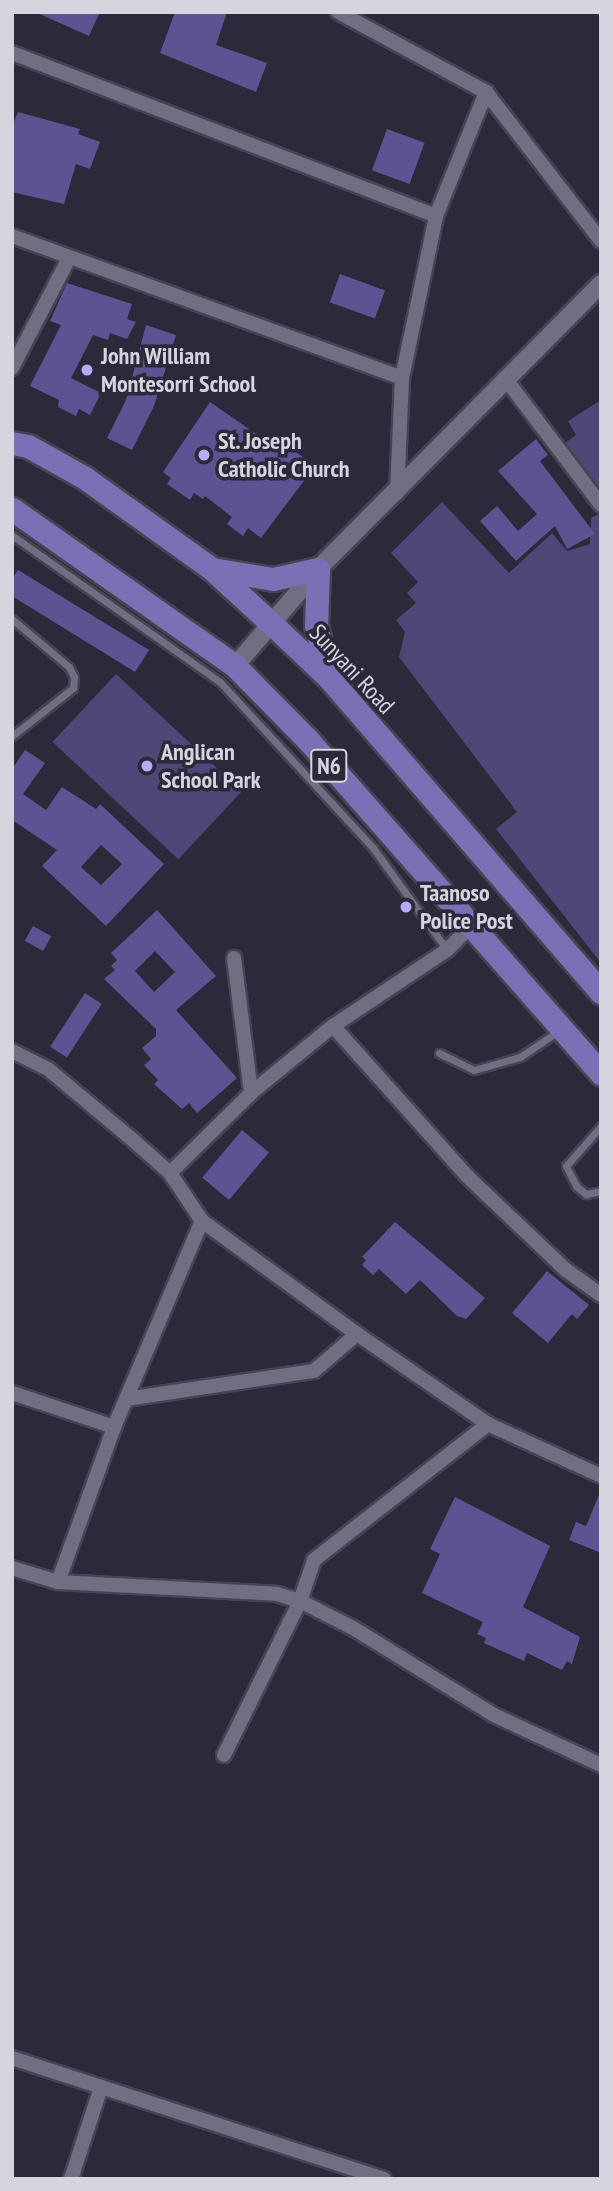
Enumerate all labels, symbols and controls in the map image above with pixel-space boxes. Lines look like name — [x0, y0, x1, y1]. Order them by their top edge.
place label: John William Montesorri School — [101, 342, 256, 398]
marker: John William Montesorri School — [79, 362, 95, 378]
place label: St. Joseph Catholic Church — [218, 427, 350, 483]
marker: St. Joseph Catholic Church — [196, 447, 212, 463]
street label: Sunyani Road — [303, 618, 401, 720]
place label: Anglican School Park — [161, 738, 261, 794]
road number: N6 — [310, 746, 348, 786]
marker: Anglican School Park — [139, 758, 155, 774]
place label: Taanoso Police Post — [420, 879, 513, 935]
marker: Taanoso Police Post — [398, 899, 414, 915]

